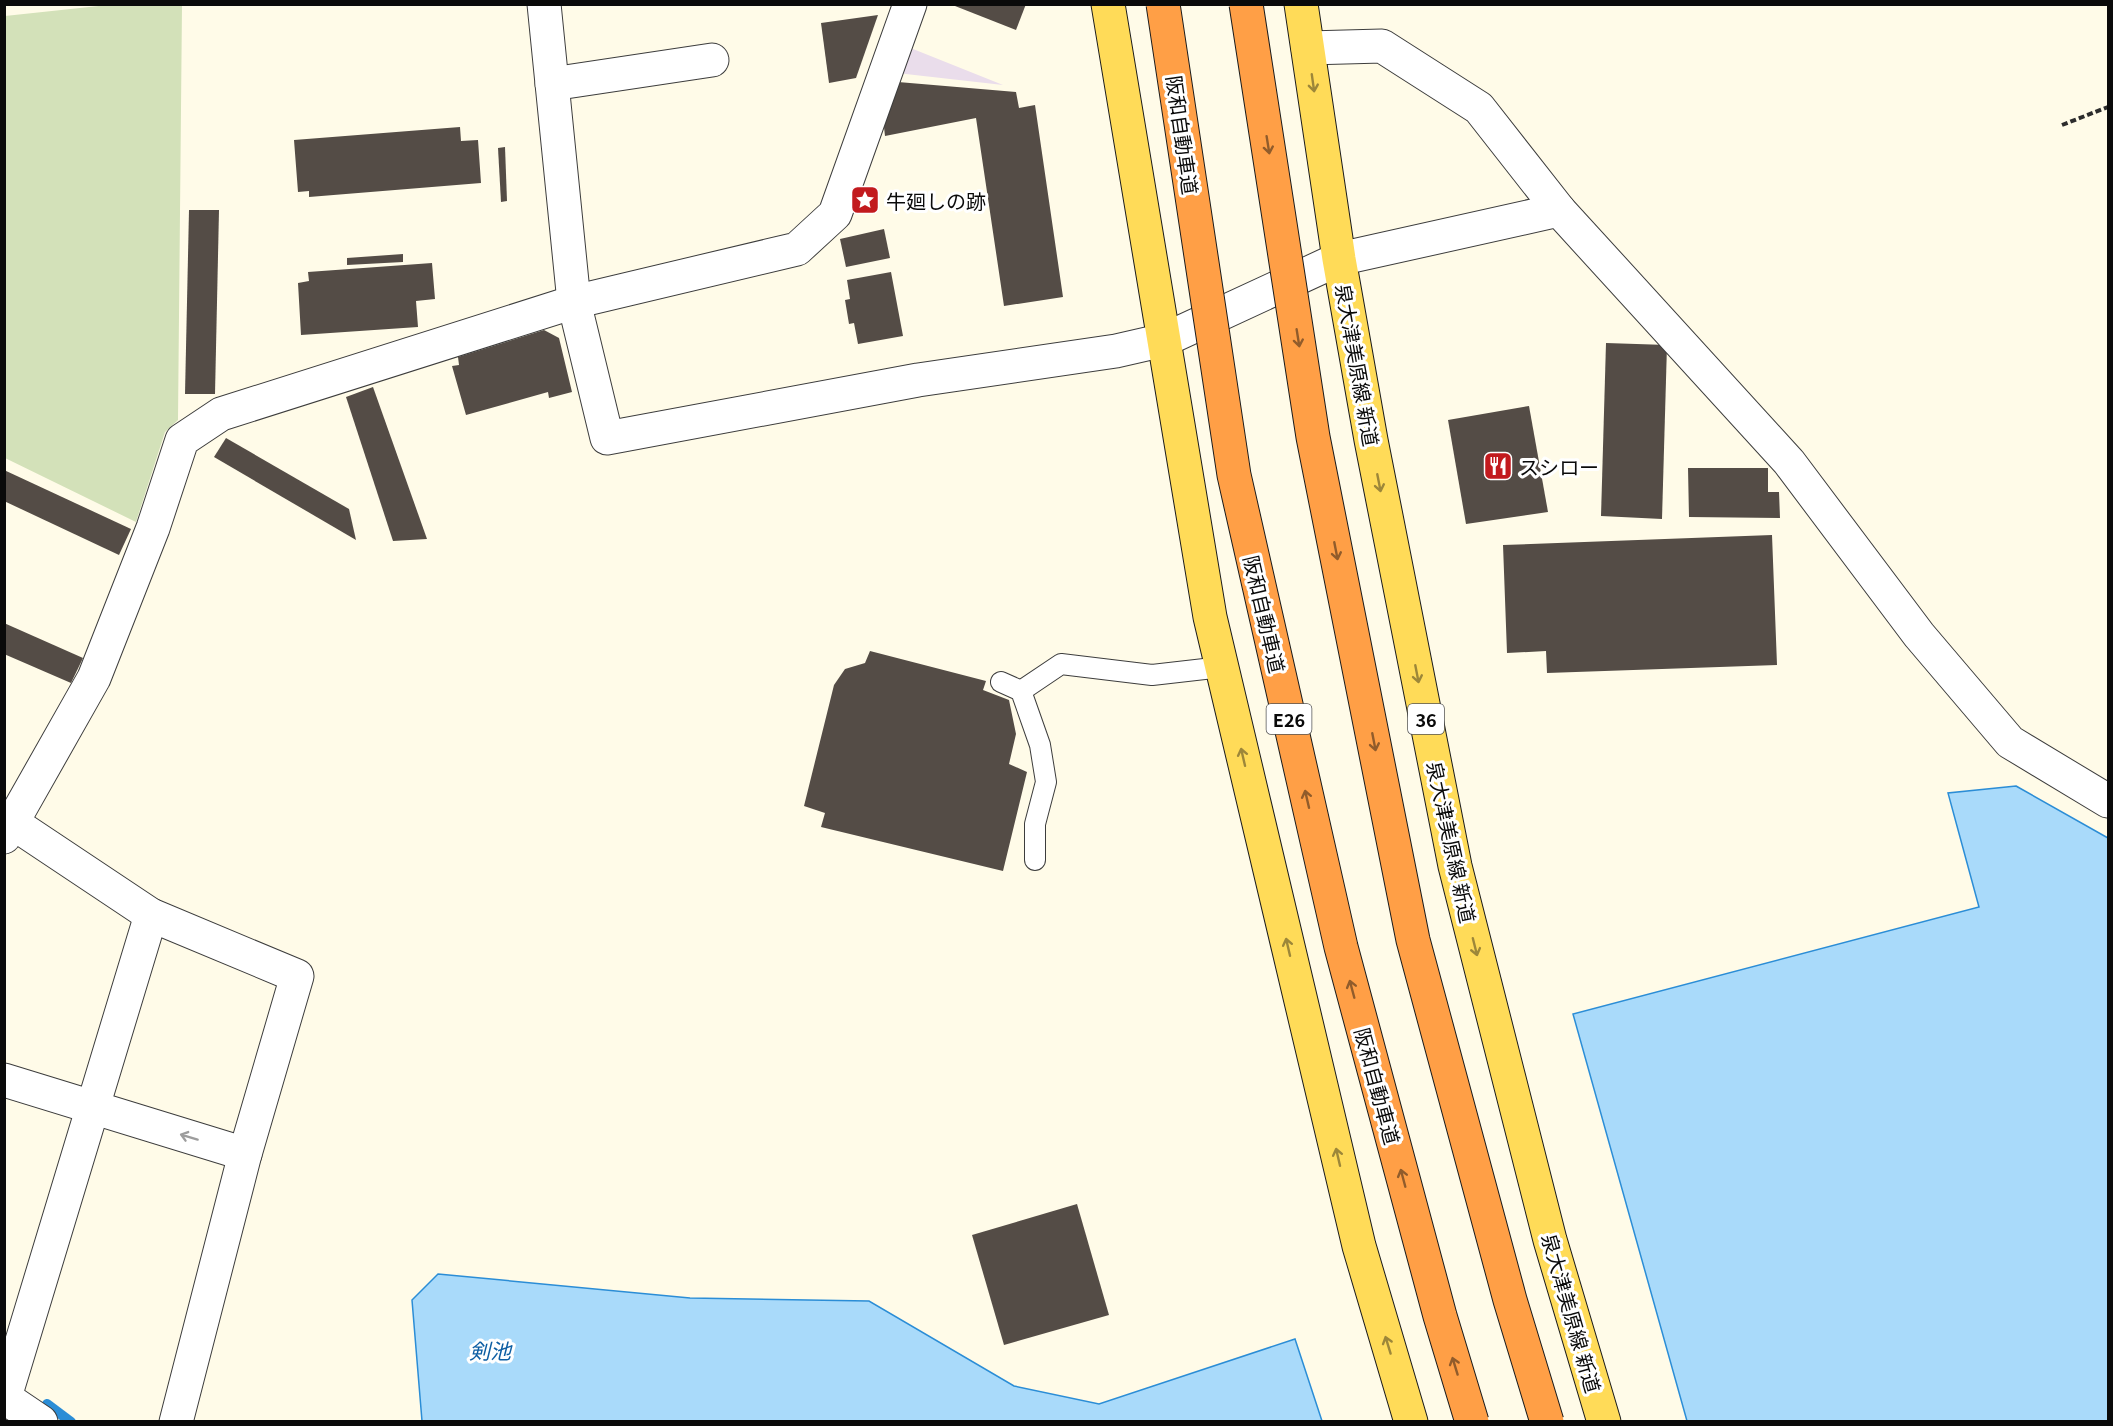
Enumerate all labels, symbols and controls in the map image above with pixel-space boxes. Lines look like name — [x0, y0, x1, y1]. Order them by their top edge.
one-way arrow — [1308, 73, 1319, 92]
street label: 阪和自動車道 — [1160, 74, 1206, 196]
one-way arrow — [1263, 135, 1274, 155]
place icon: 牛廻しの跡 — [849, 184, 881, 216]
place label: 牛廻しの跡 — [886, 186, 986, 215]
street label: 泉大津美原線 新道 — [1329, 281, 1387, 449]
one-way arrow — [1293, 328, 1304, 347]
restaurant icon: スシロー — [1482, 450, 1514, 482]
place label: スシロー — [1519, 452, 1599, 481]
one-way arrow — [1374, 472, 1385, 492]
one-way arrow — [1331, 540, 1342, 560]
street label: 阪和自動車道 — [1237, 552, 1293, 676]
one-way arrow — [1412, 664, 1423, 683]
road number: E26 — [1266, 704, 1312, 734]
road number: 36 — [1408, 704, 1444, 734]
one-way arrow — [1369, 732, 1380, 751]
one-way arrow — [1237, 748, 1249, 767]
street label: 泉大津美原線 新道 — [1421, 759, 1483, 925]
one-way arrow — [1301, 790, 1313, 809]
one-way arrow — [1470, 937, 1482, 956]
one-way arrow — [1282, 938, 1293, 957]
one-way arrow — [1346, 980, 1358, 999]
street label: 阪和自動車道 — [1348, 1024, 1408, 1148]
one-way arrow — [180, 1131, 199, 1142]
one-way arrow — [1331, 1148, 1343, 1167]
one-way arrow — [1396, 1168, 1408, 1187]
street label: 泉大津美原線 新道 — [1535, 1230, 1609, 1396]
water label: 剣池 — [469, 1335, 513, 1365]
one-way arrow — [1382, 1336, 1393, 1355]
one-way arrow — [1449, 1356, 1460, 1375]

